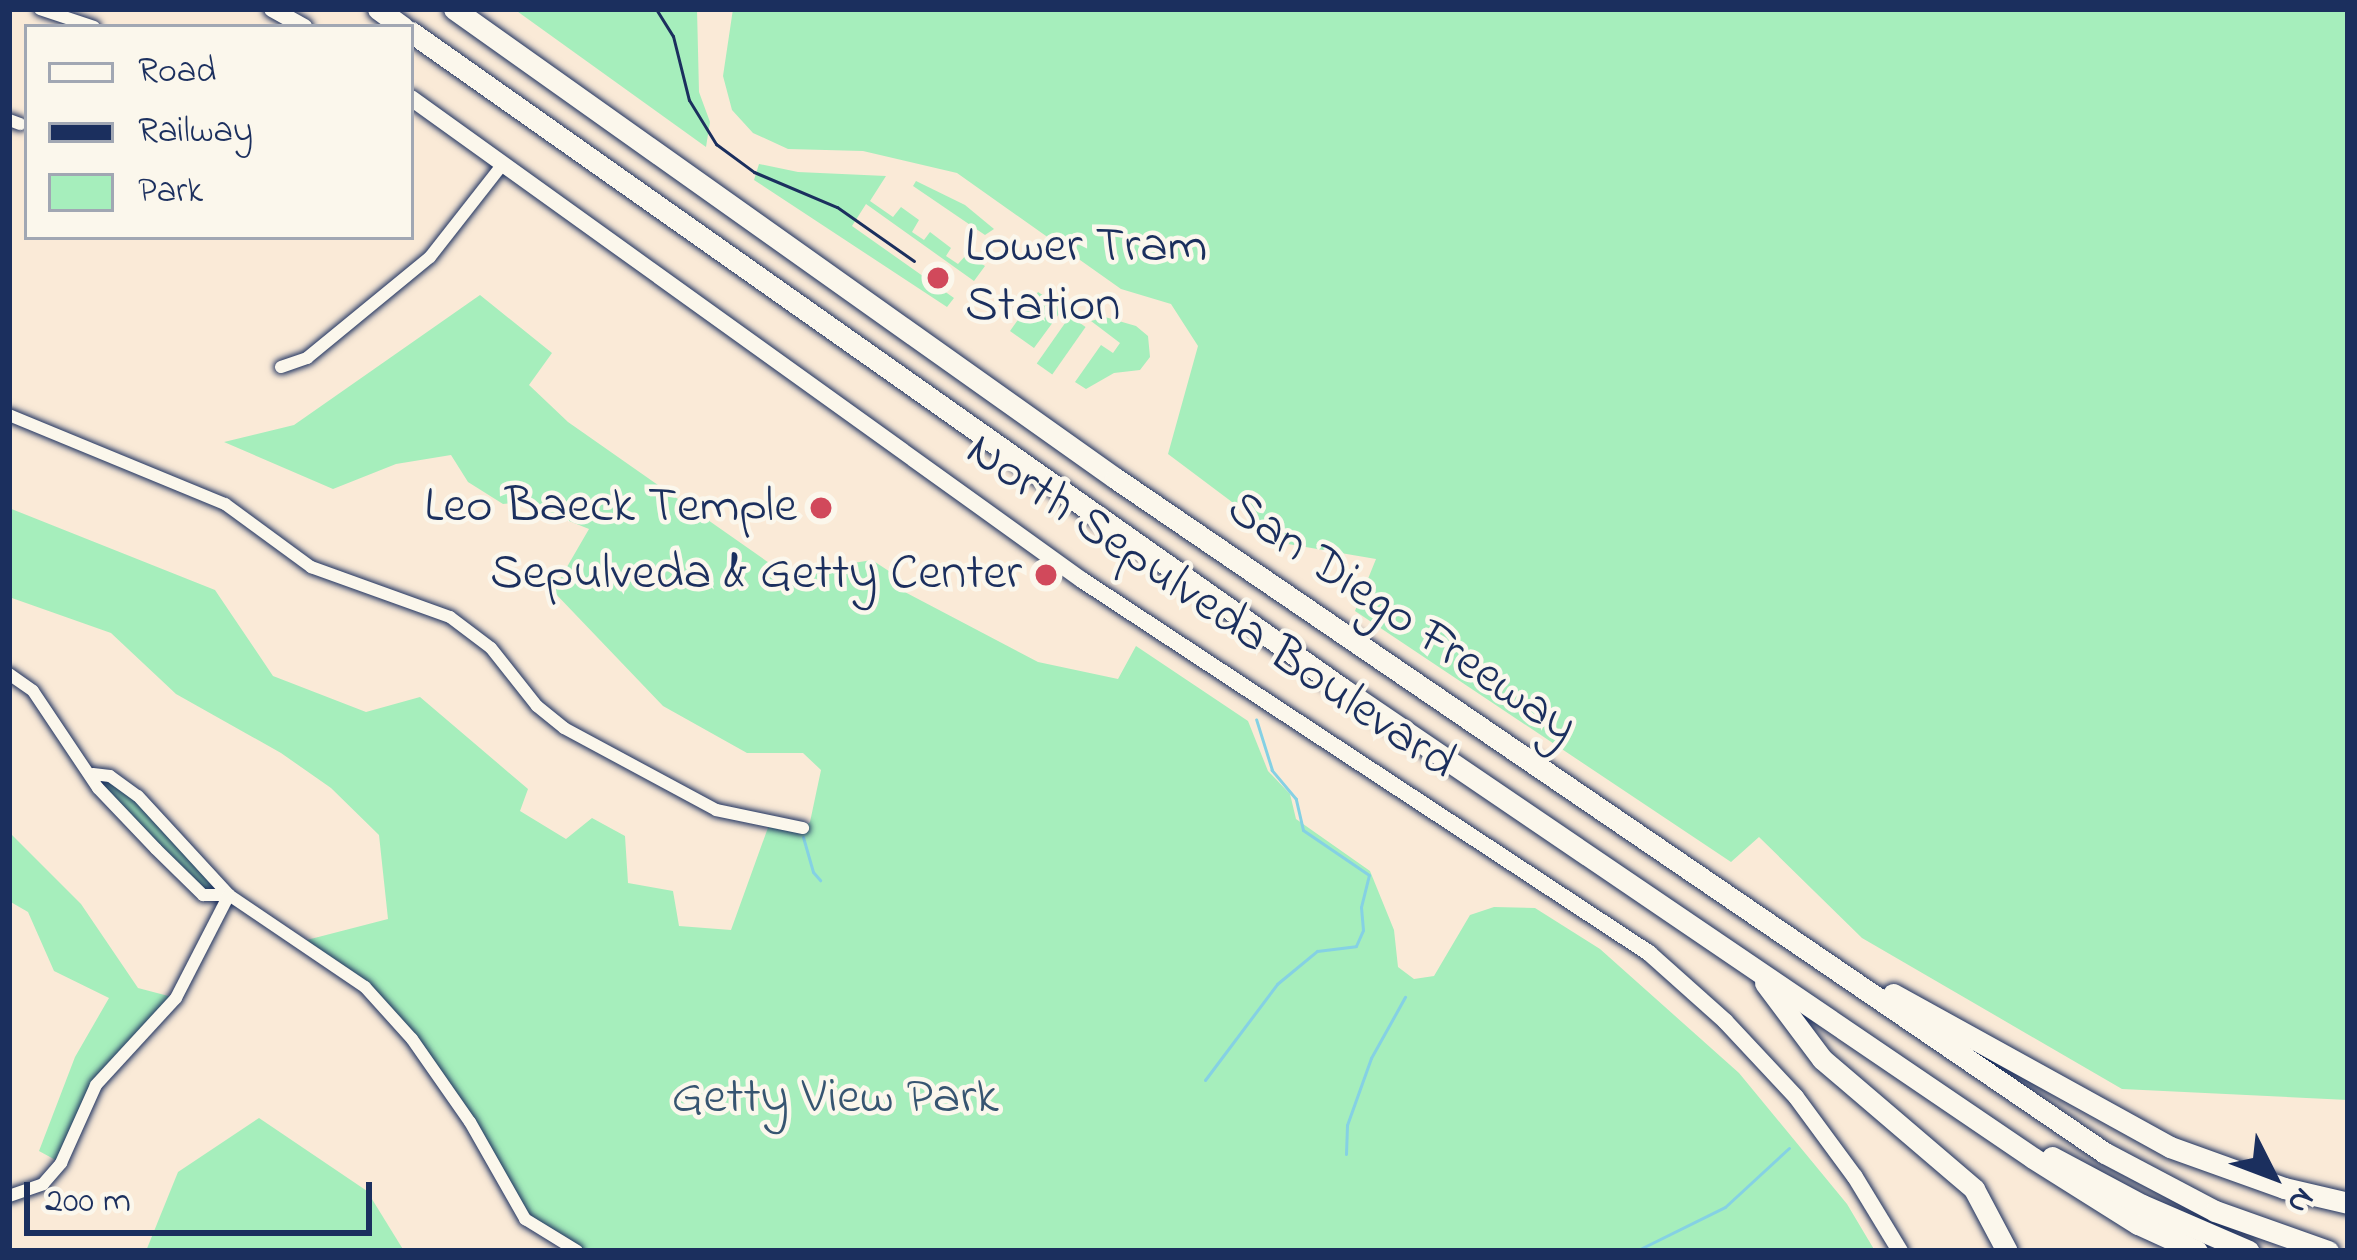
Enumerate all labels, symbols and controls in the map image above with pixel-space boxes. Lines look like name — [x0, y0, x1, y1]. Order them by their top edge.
legend — [24, 24, 414, 240]
text: Road — [138, 46, 216, 99]
text: Railway — [138, 106, 253, 159]
text: Park — [138, 166, 203, 219]
place label: Lower Tram Station — [965, 218, 1207, 338]
marker: Lower Tram Station — [922, 262, 954, 294]
street label: North Sepulveda Boulevard — [953, 421, 1467, 795]
place label: Leo Baeck Temple — [424, 477, 797, 539]
street label: San Diego Freeway — [1214, 479, 1588, 759]
marker: Leo Baeck Temple — [808, 495, 834, 521]
place label: Sepulveda & Getty Center — [490, 544, 1022, 606]
marker: Sepulveda & Getty Center — [1033, 562, 1059, 588]
park label: Getty View Park — [671, 1068, 999, 1130]
north arrow — [2213, 1116, 2333, 1236]
scale bar — [30, 1158, 378, 1232]
text: 200 m — [45, 1176, 131, 1229]
text: N — [2274, 1176, 2325, 1224]

